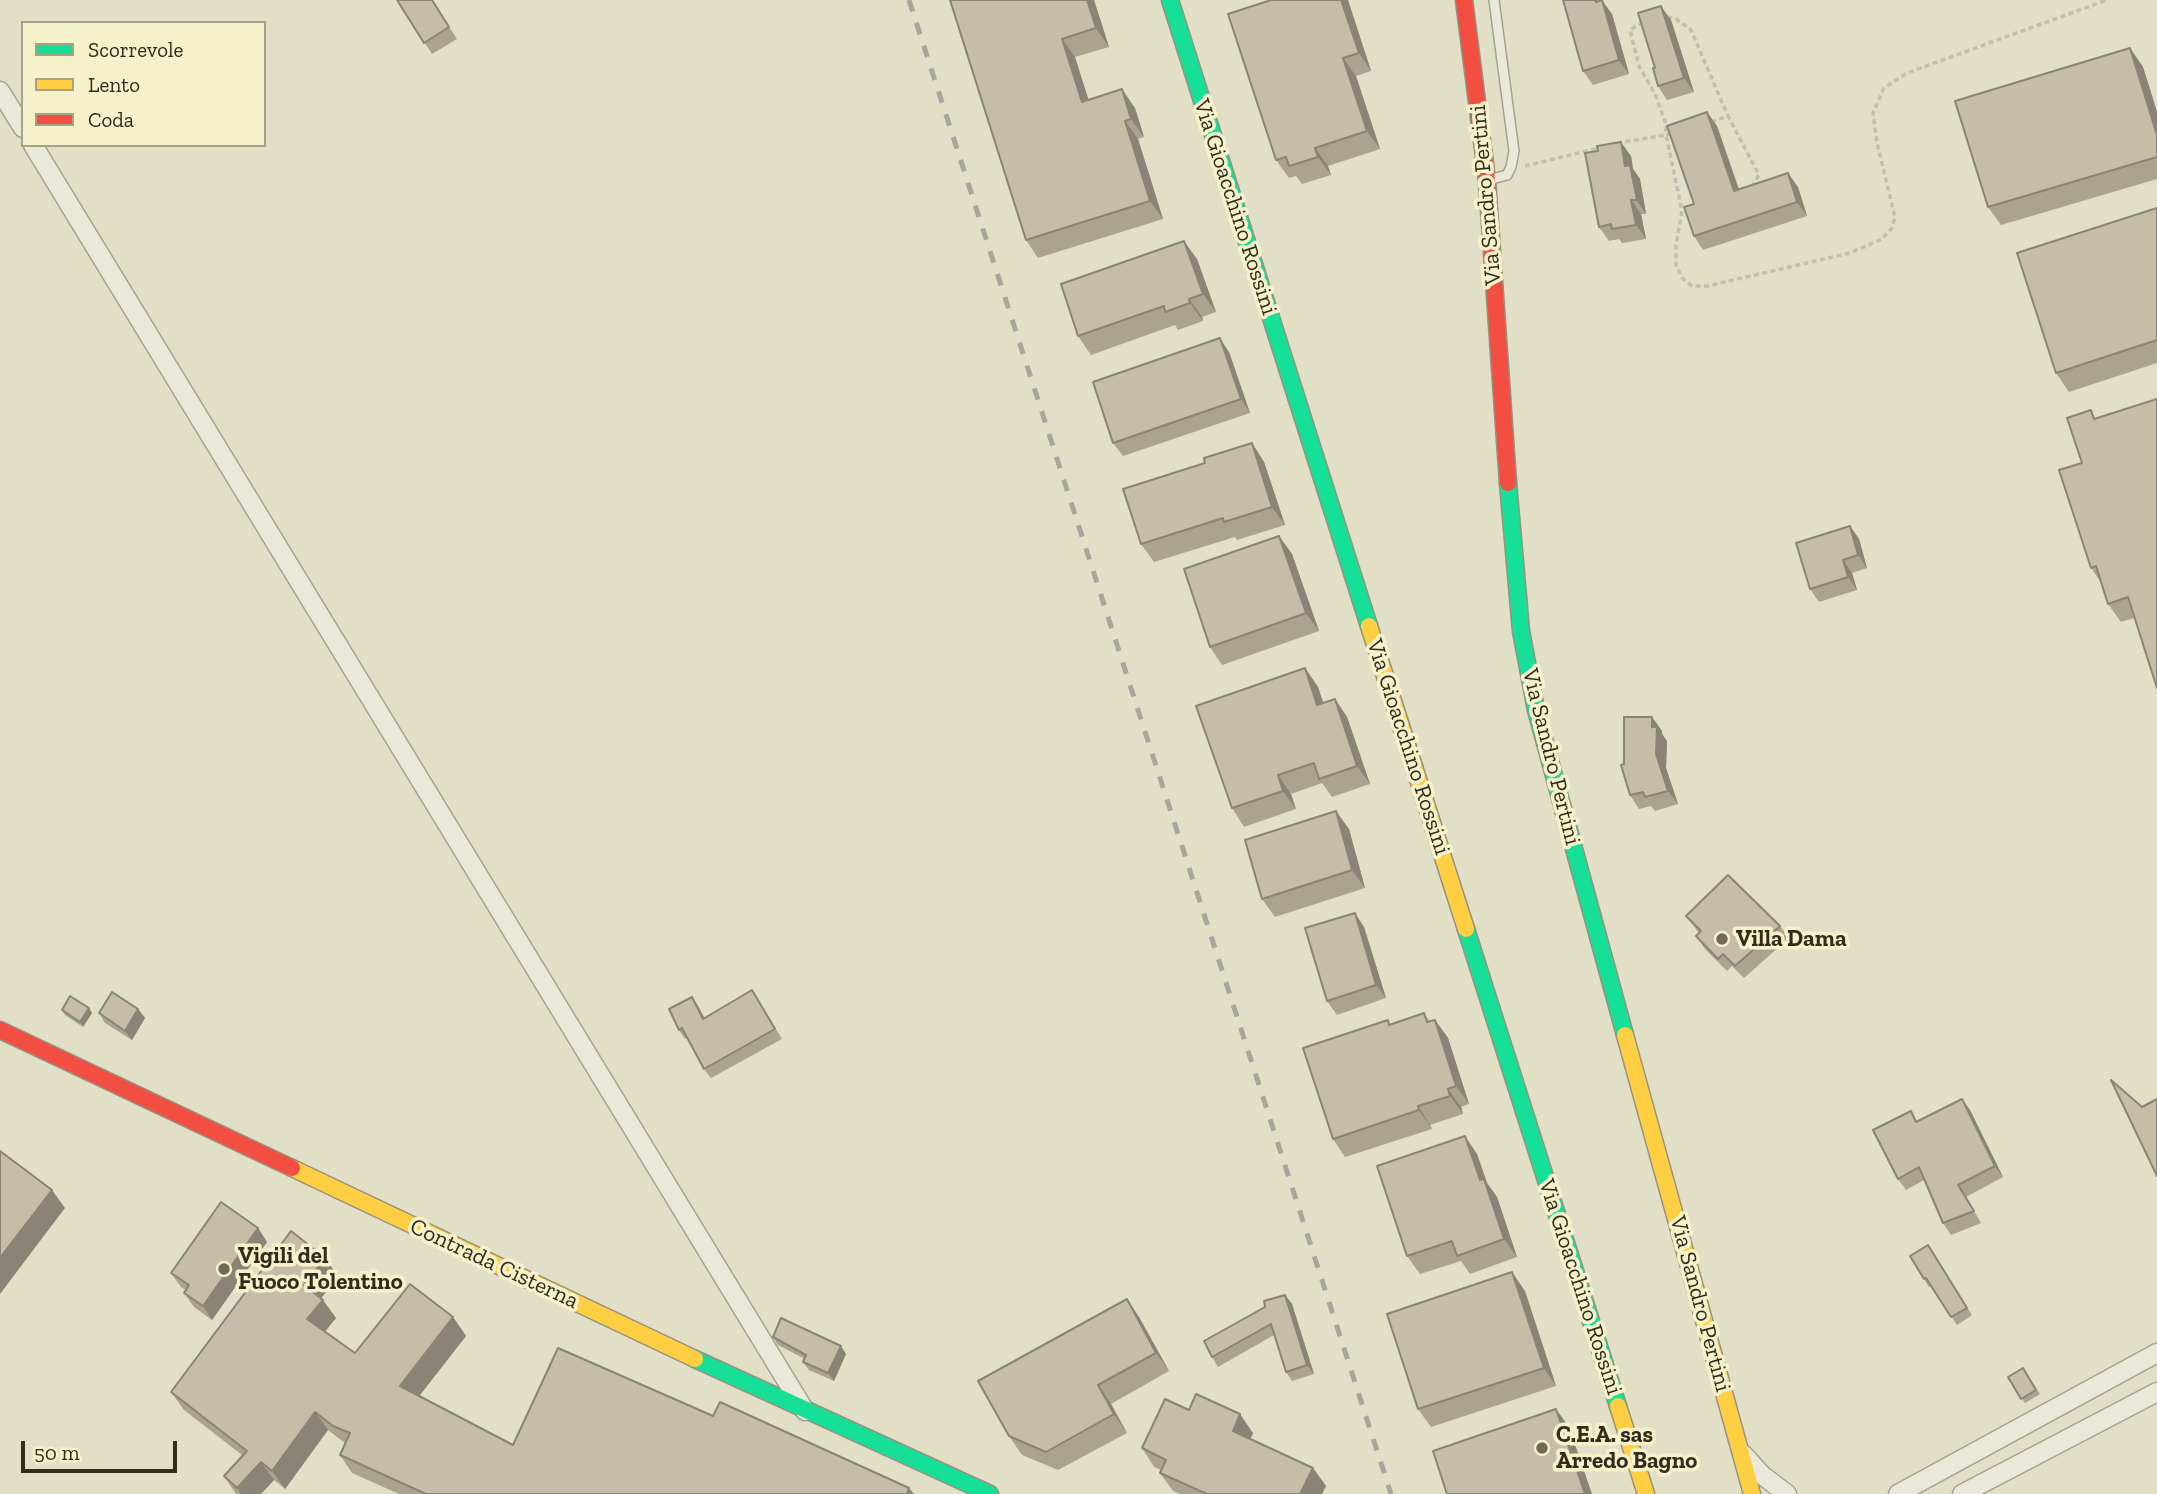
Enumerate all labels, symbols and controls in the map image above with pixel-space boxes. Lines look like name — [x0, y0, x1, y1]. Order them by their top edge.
legend — [21, 21, 266, 147]
text: Scorrevole — [88, 37, 183, 62]
text: Lento — [88, 72, 140, 97]
street label: Via Gioacchino Rossini — [1187, 96, 1283, 318]
street label: Via Sandro Pertini — [1464, 104, 1508, 286]
text: Coda — [88, 107, 134, 132]
street label: Via Gioacchino Rossini — [1360, 636, 1456, 858]
street label: Via Sandro Pertini — [1516, 666, 1586, 848]
place label: Villa Dama — [1736, 925, 1847, 953]
marker: Villa Dama — [1714, 931, 1730, 947]
street label: Via Gioacchino Rossini — [1532, 1176, 1628, 1398]
street label: Contrada Cisterna — [405, 1213, 583, 1315]
street label: Via Sandro Pertini — [1663, 1213, 1737, 1395]
place label: Vigili del Fuoco Tolentino — [238, 1242, 403, 1296]
marker: Vigili del Fuoco Tolentino — [216, 1261, 232, 1277]
place label: C.E.A. sas Arredo Bagno — [1556, 1421, 1697, 1475]
scale bar — [24, 1428, 180, 1472]
text: 50 m — [34, 1440, 80, 1465]
marker: C.E.A. sas Arredo Bagno — [1534, 1440, 1550, 1456]

